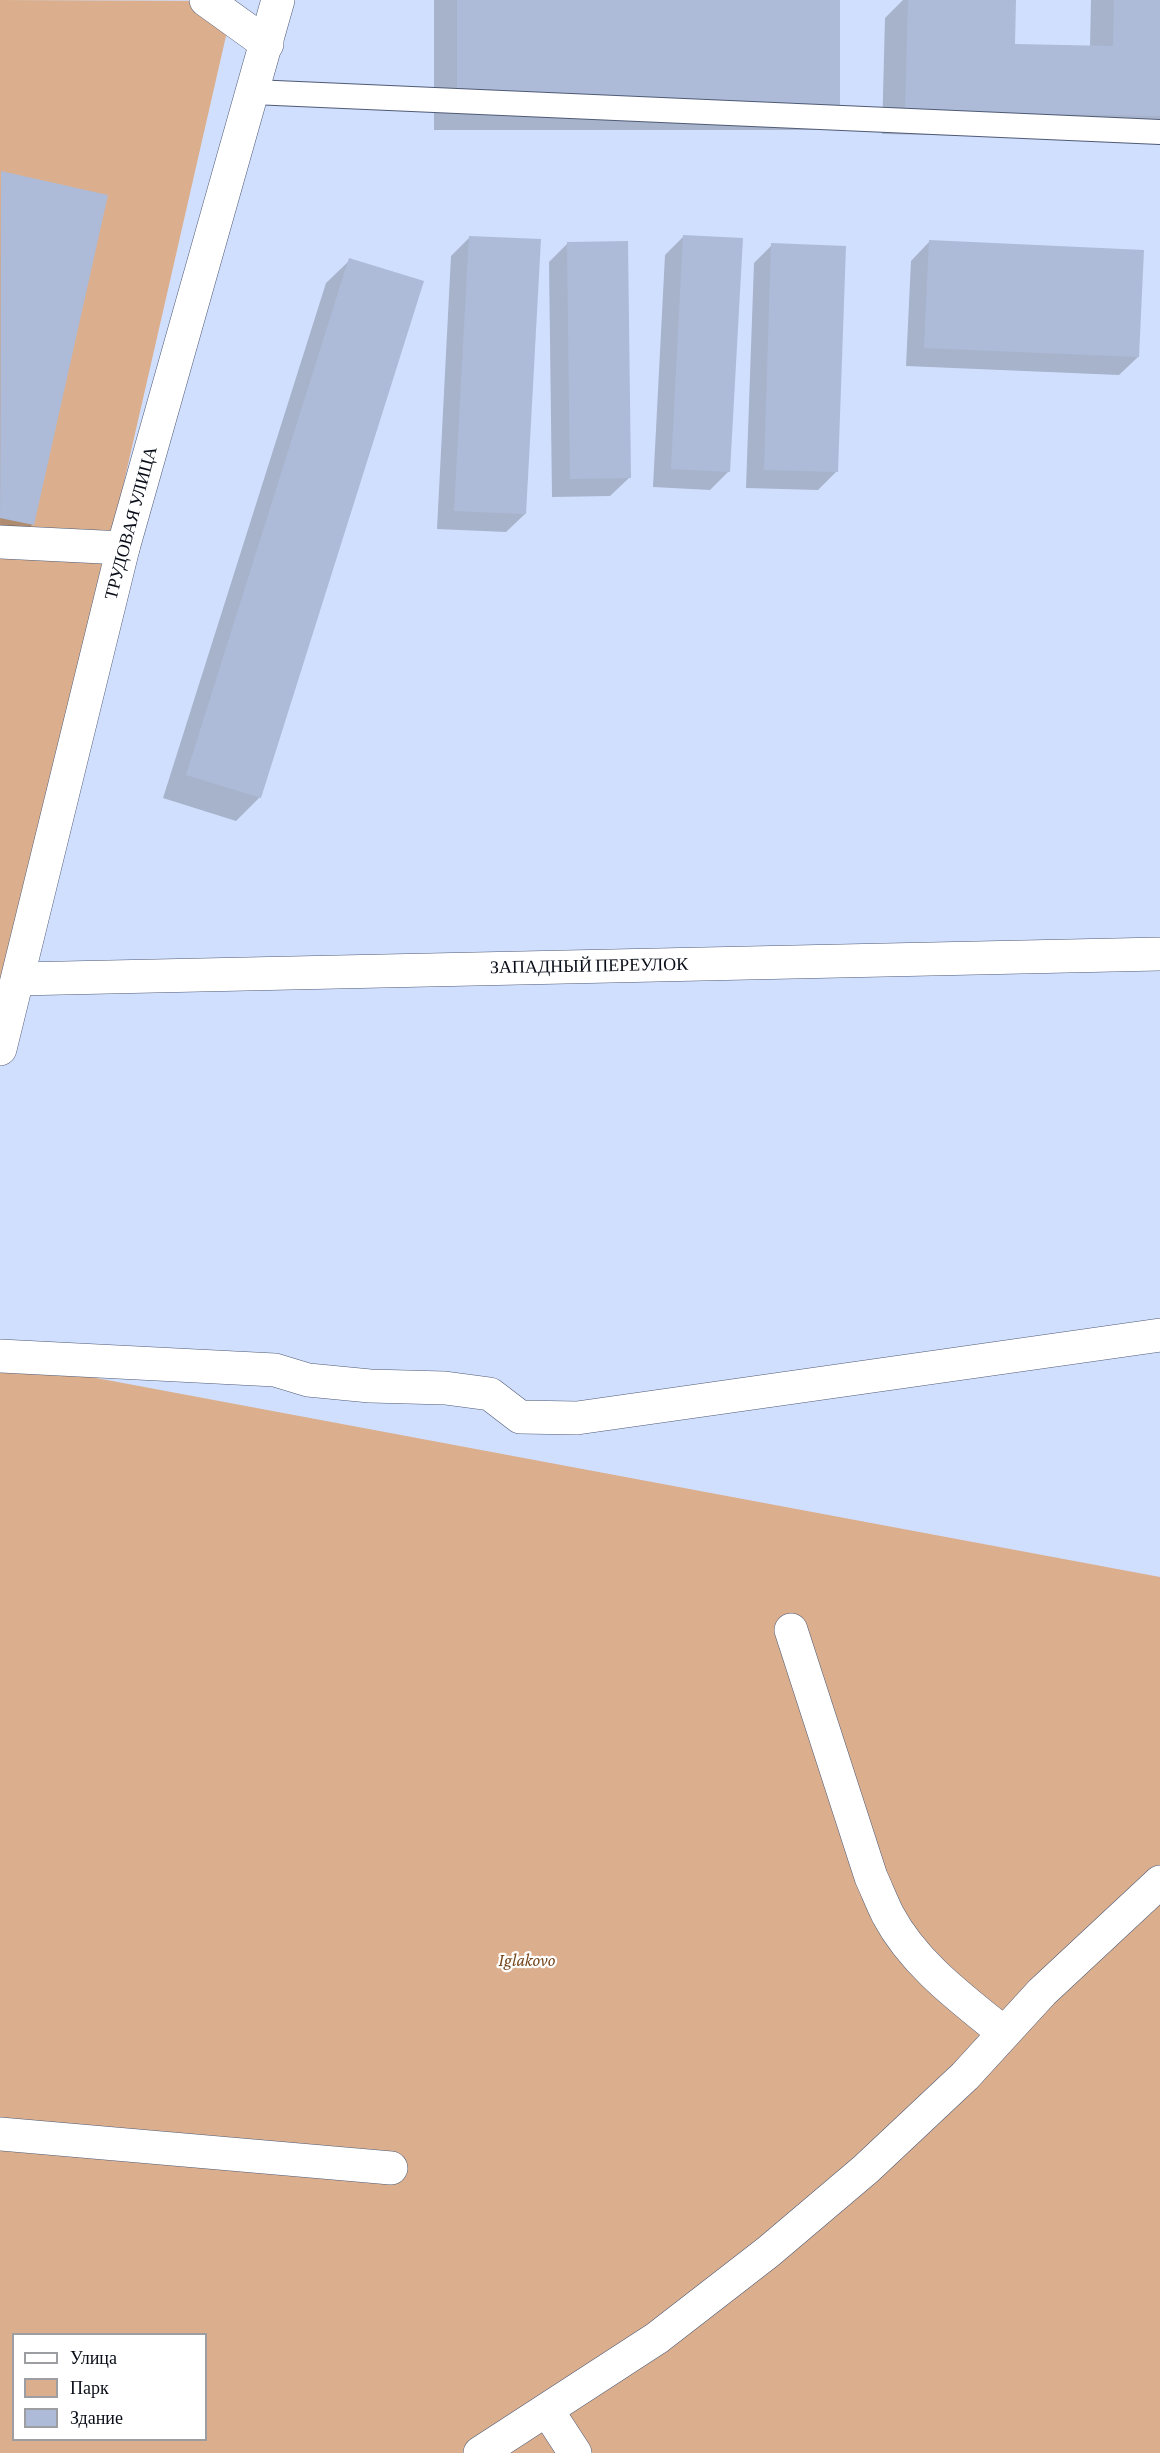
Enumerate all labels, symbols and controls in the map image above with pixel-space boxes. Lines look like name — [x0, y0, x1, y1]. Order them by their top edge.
street label: ТРУДОВАЯ УЛИЦА — [100, 444, 162, 602]
street label: ЗАПАДНЫЙ ПЕРЕУЛОК — [490, 953, 688, 979]
park label: Iglakovo — [499, 1949, 555, 1971]
legend — [12, 2333, 207, 2441]
text: Улица — [70, 2348, 117, 2368]
text: Парк — [70, 2378, 109, 2398]
text: Здание — [70, 2408, 123, 2428]

